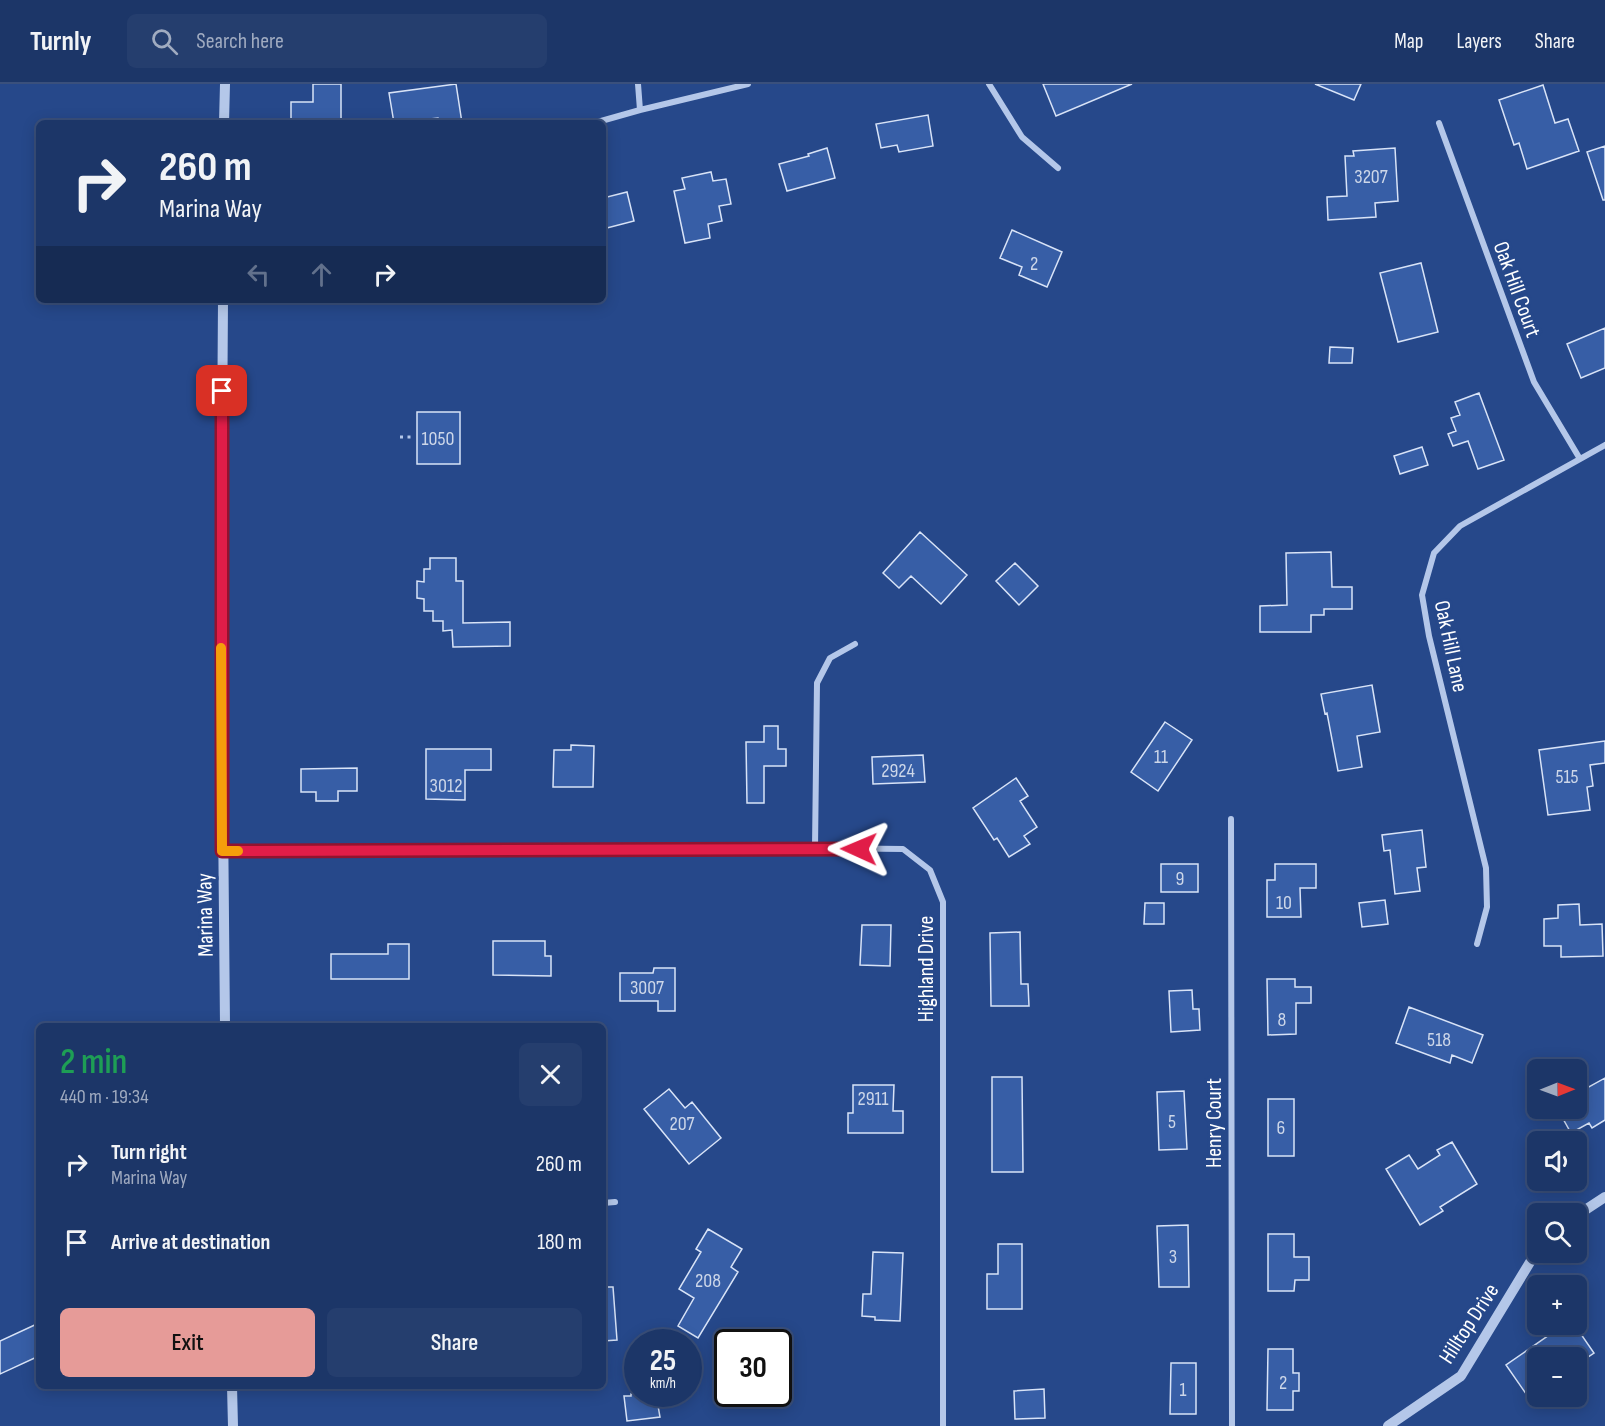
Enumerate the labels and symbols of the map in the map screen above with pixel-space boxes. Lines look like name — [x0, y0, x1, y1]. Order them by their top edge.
house number: 3207 — [1354, 165, 1388, 189]
street label: Oak Hill Court — [1487, 238, 1546, 341]
house number: 2 — [1030, 252, 1038, 276]
pin — [196, 365, 247, 416]
house number: 1050 — [422, 427, 454, 451]
street label: Oak Hill Lane — [1428, 598, 1473, 695]
house number: 11 — [1154, 745, 1168, 769]
house number: 2924 — [881, 759, 915, 783]
house number: 515 — [1555, 765, 1579, 789]
house number: 3012 — [430, 774, 462, 798]
position arrow — [827, 817, 891, 881]
house number: 9 — [1176, 867, 1184, 891]
street label: Marina Way — [191, 872, 220, 957]
house number: 10 — [1276, 891, 1292, 915]
street label: Highland Drive — [913, 916, 940, 1022]
house number: 3007 — [630, 976, 664, 1000]
house number: 8 — [1278, 1008, 1286, 1032]
house number: 518 — [1427, 1028, 1451, 1052]
north arrow — [1527, 1059, 1587, 1119]
street label: Henry Court — [1201, 1078, 1228, 1168]
house number: 2911 — [857, 1087, 889, 1111]
house number: 5 — [1168, 1110, 1176, 1134]
house number: 207 — [669, 1112, 695, 1136]
house number: 6 — [1277, 1116, 1285, 1140]
house number: 3 — [1169, 1245, 1177, 1269]
house number: 208 — [695, 1269, 721, 1293]
street label: Hilltop Drive — [1433, 1279, 1505, 1369]
speed limit sign: 30 — [714, 1329, 792, 1407]
house number: 2 — [1279, 1371, 1287, 1395]
house number: 1 — [1180, 1378, 1187, 1402]

